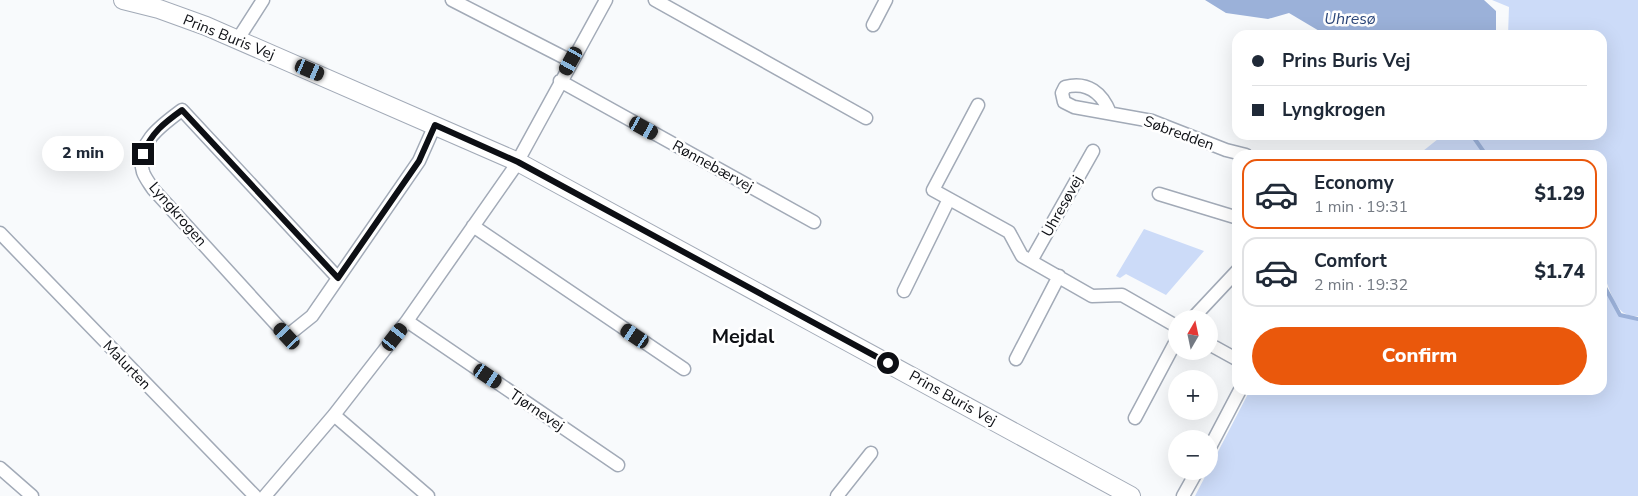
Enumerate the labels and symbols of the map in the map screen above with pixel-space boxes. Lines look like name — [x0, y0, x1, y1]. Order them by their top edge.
water label: Uhresø — [1324, 8, 1376, 30]
street label: Prins Buris Vej — [180, 10, 278, 64]
car — [557, 44, 584, 78]
car — [293, 57, 326, 83]
street label: Søbredden — [1141, 111, 1217, 155]
car — [627, 114, 660, 142]
street label: Rønnebærvej — [669, 135, 757, 197]
callout: 2 min — [43, 136, 126, 172]
route end — [132, 143, 154, 165]
street label: Uhresøvej — [1037, 172, 1087, 240]
street label: Lyngkrogen — [145, 178, 211, 250]
north arrow — [1168, 310, 1218, 360]
car — [271, 320, 302, 352]
car — [379, 321, 410, 353]
car — [618, 321, 651, 351]
district label: Mejdal — [712, 323, 775, 350]
street label: Malurten — [99, 336, 155, 394]
route start — [877, 352, 899, 374]
car — [471, 361, 504, 391]
street label: Prins Buris Vej — [906, 366, 1000, 430]
street label: Tjørnevej — [506, 384, 568, 436]

